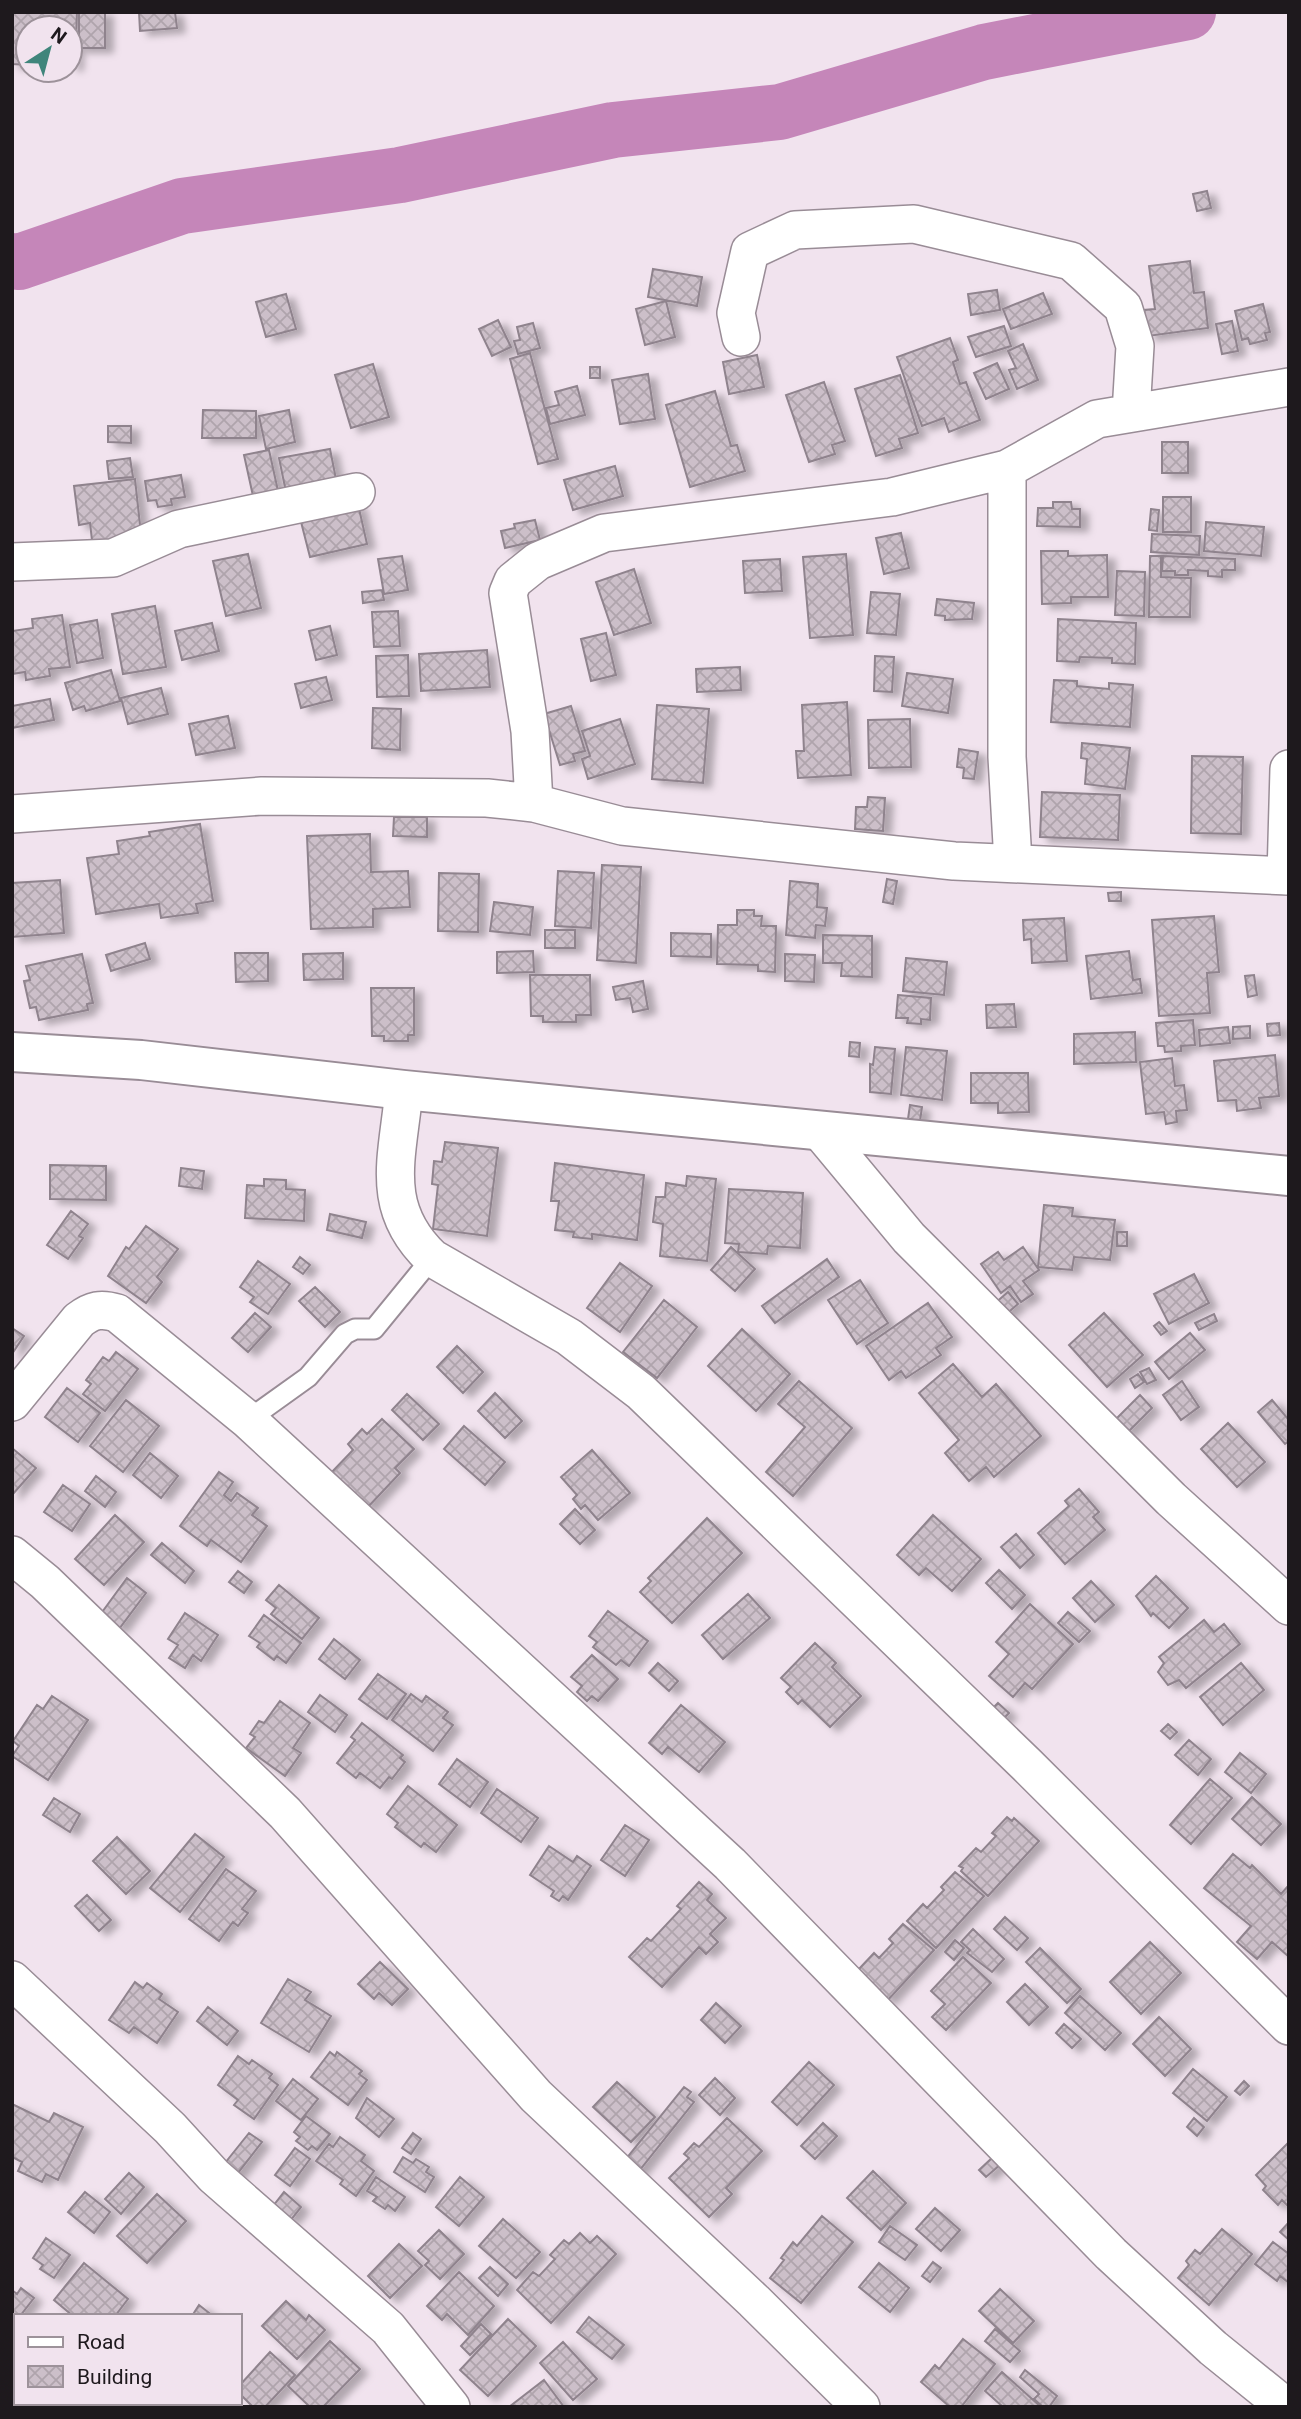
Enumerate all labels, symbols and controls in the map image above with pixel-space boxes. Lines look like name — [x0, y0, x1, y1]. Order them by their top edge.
north arrow — [14, 14, 84, 84]
text: N — [47, 22, 71, 49]
legend — [14, 2314, 242, 2405]
text: Road — [77, 2330, 125, 2354]
text: Building — [77, 2365, 152, 2389]

